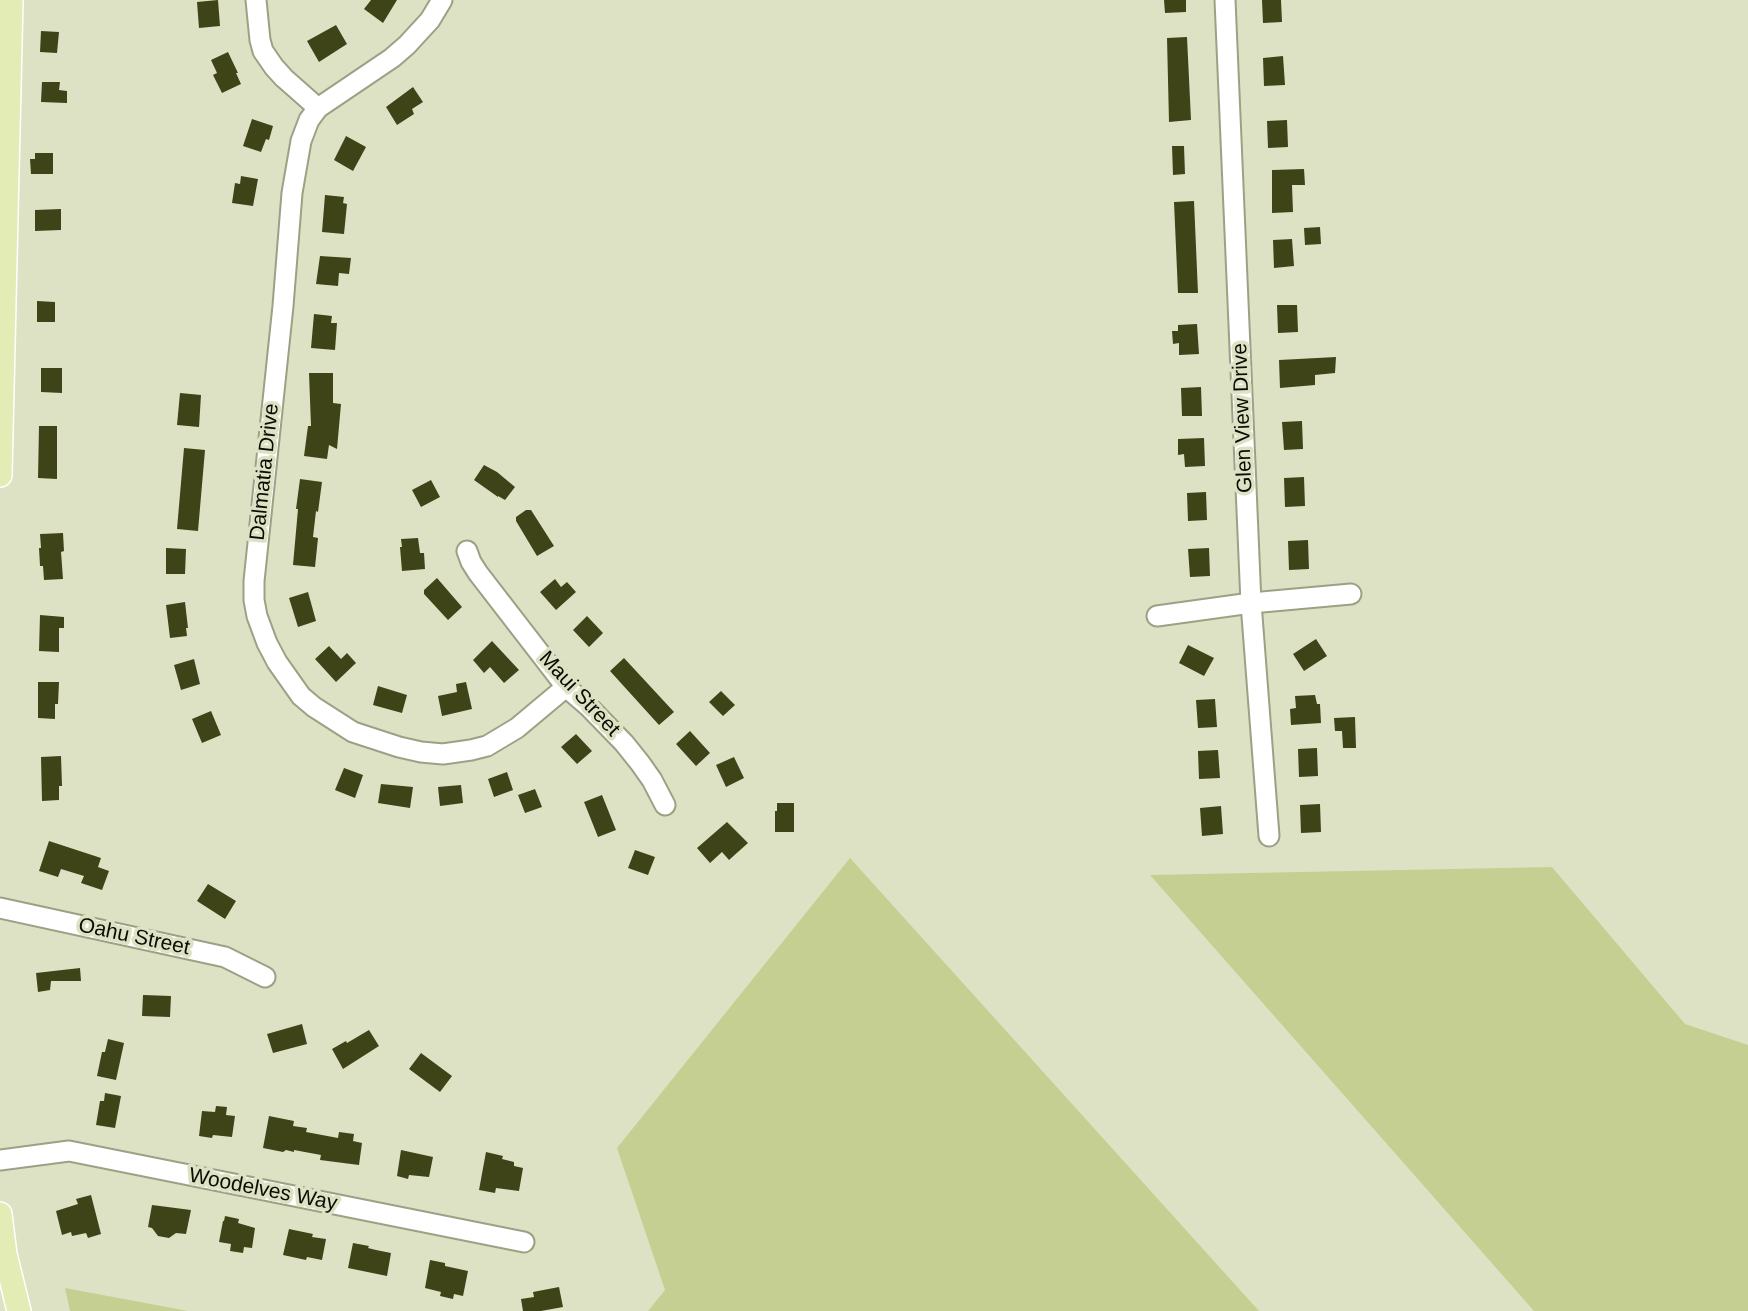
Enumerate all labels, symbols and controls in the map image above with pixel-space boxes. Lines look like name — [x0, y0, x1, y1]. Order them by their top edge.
street label: Glen View Drive — [1228, 343, 1258, 493]
street label: Dalmatia Drive — [245, 402, 285, 542]
street label: Maui Street — [533, 646, 625, 742]
street label: Oahu Street — [76, 913, 192, 961]
street label: Woodelves Way — [187, 1163, 339, 1217]

